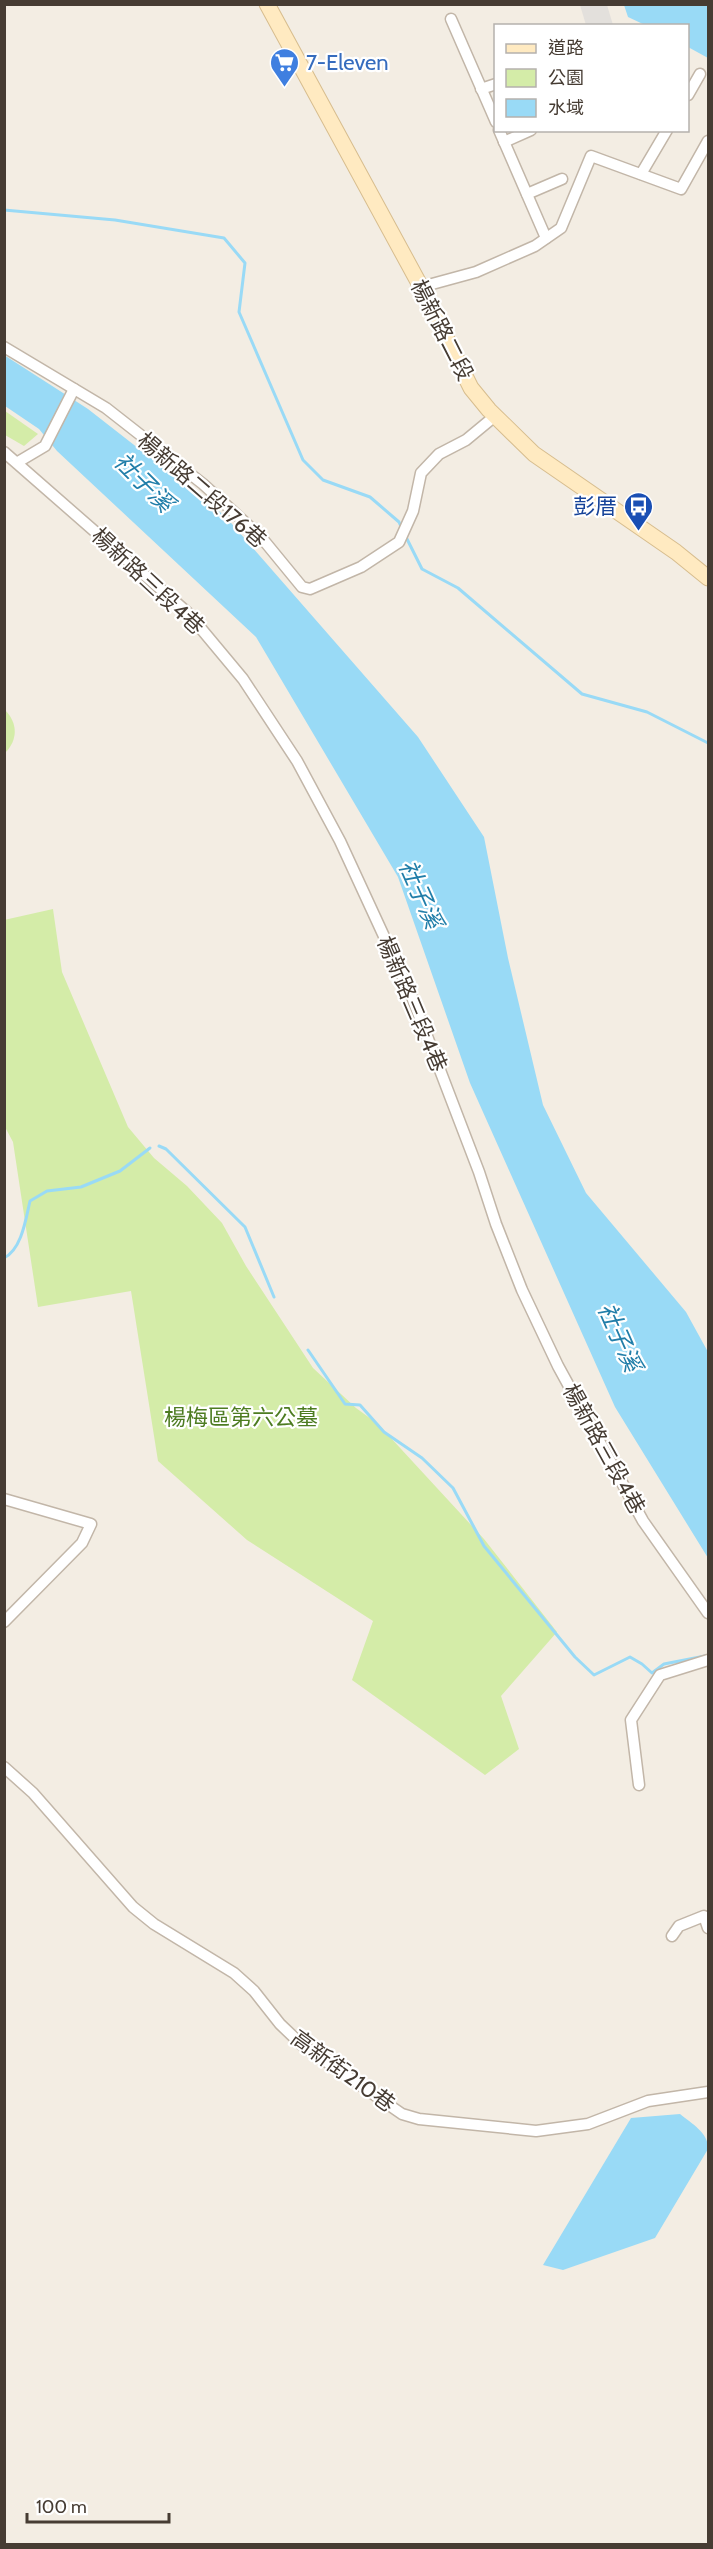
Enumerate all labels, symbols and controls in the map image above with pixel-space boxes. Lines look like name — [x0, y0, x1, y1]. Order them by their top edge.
legend — [494, 24, 689, 132]
text: 道路 — [548, 37, 584, 59]
supermarket icon: 7-Eleven — [269, 46, 301, 88]
place label: 7-Eleven — [306, 49, 389, 76]
text: 公園 — [548, 67, 584, 89]
text: 水域 — [548, 97, 584, 119]
street label: 楊新路二段 — [405, 275, 479, 385]
street label: 楊新路二段176巷 — [132, 427, 272, 553]
water label: 社子溪 — [108, 446, 182, 520]
bus stop icon: 彭厝 — [622, 490, 654, 532]
place label: 彭厝 — [573, 493, 617, 520]
street label: 楊新路三段4巷 — [86, 522, 210, 640]
water label: 社子溪 — [393, 855, 450, 936]
street label: 楊新路三段4巷 — [371, 932, 453, 1076]
water label: 社子溪 — [592, 1298, 649, 1379]
street label: 楊新路三段4巷 — [557, 1379, 651, 1519]
park label: 楊梅區第六公墓 — [164, 1404, 318, 1431]
street label: 高新街210巷 — [286, 2024, 400, 2118]
scale bar — [27, 2486, 170, 2524]
text: 100 m — [36, 2496, 87, 2518]

